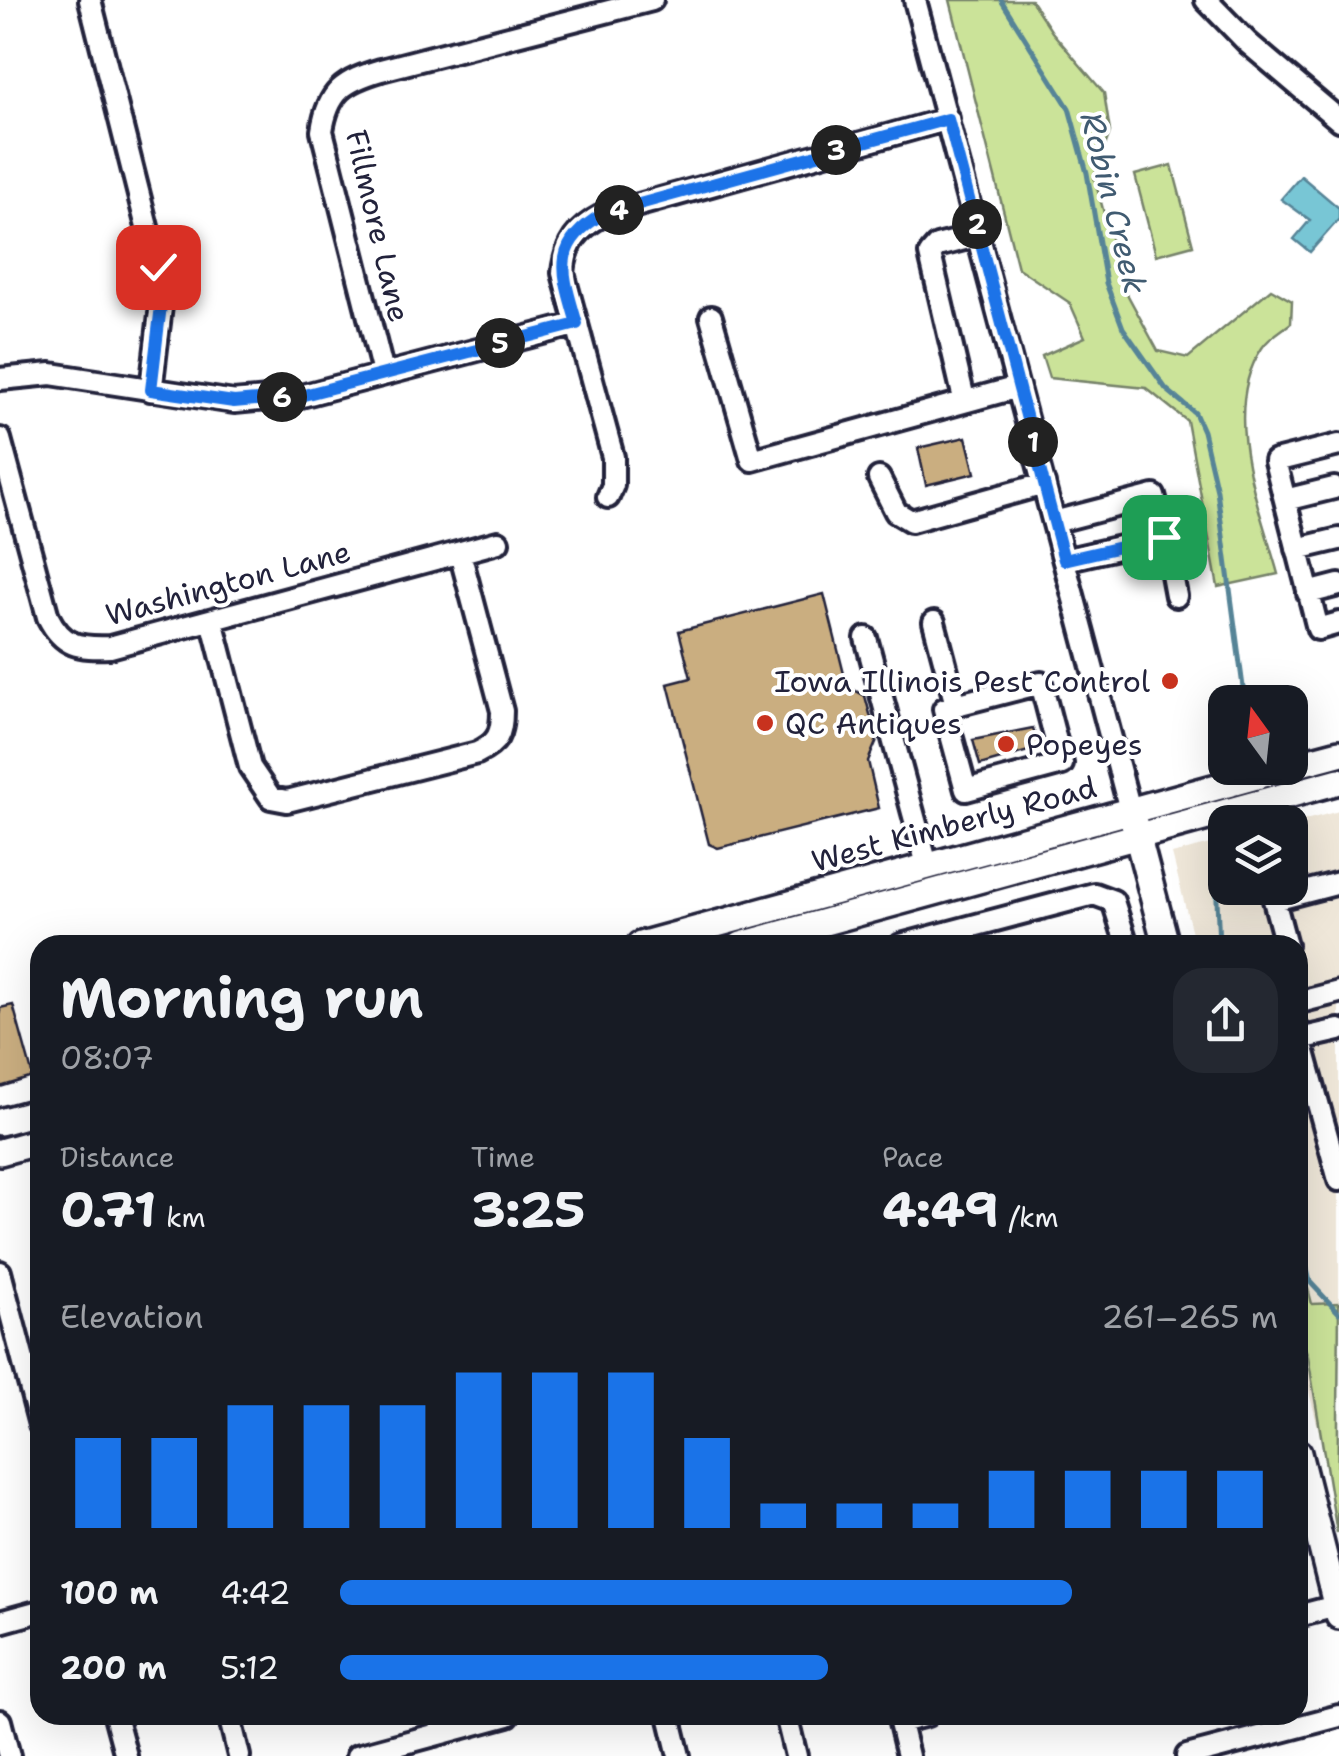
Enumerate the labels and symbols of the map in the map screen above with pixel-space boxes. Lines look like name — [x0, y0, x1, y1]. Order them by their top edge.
water label: Robin Creek — [1071, 108, 1157, 298]
pin: 3 — [811, 125, 861, 175]
street label: Fillmore Lane — [336, 126, 420, 326]
pin: 4 — [594, 185, 644, 235]
pin: 2 — [952, 199, 1002, 249]
pin — [116, 225, 201, 310]
pin: 5 — [475, 318, 525, 368]
pin: 6 — [257, 372, 307, 422]
pin: 1 — [1008, 417, 1058, 467]
pin — [1122, 495, 1207, 580]
street label: Washington Lane — [101, 531, 355, 635]
place label: Iowa Illinois Pest Control — [774, 661, 1150, 702]
marker: Iowa Illinois Pest Control — [1159, 670, 1181, 692]
north arrow — [1208, 685, 1308, 785]
place label: QC Antiques — [785, 703, 962, 744]
marker: QC Antiques — [754, 712, 776, 734]
place label: Popeyes — [1026, 724, 1143, 765]
marker: Popeyes — [995, 733, 1017, 755]
street label: West Kimberly Road — [807, 766, 1101, 882]

